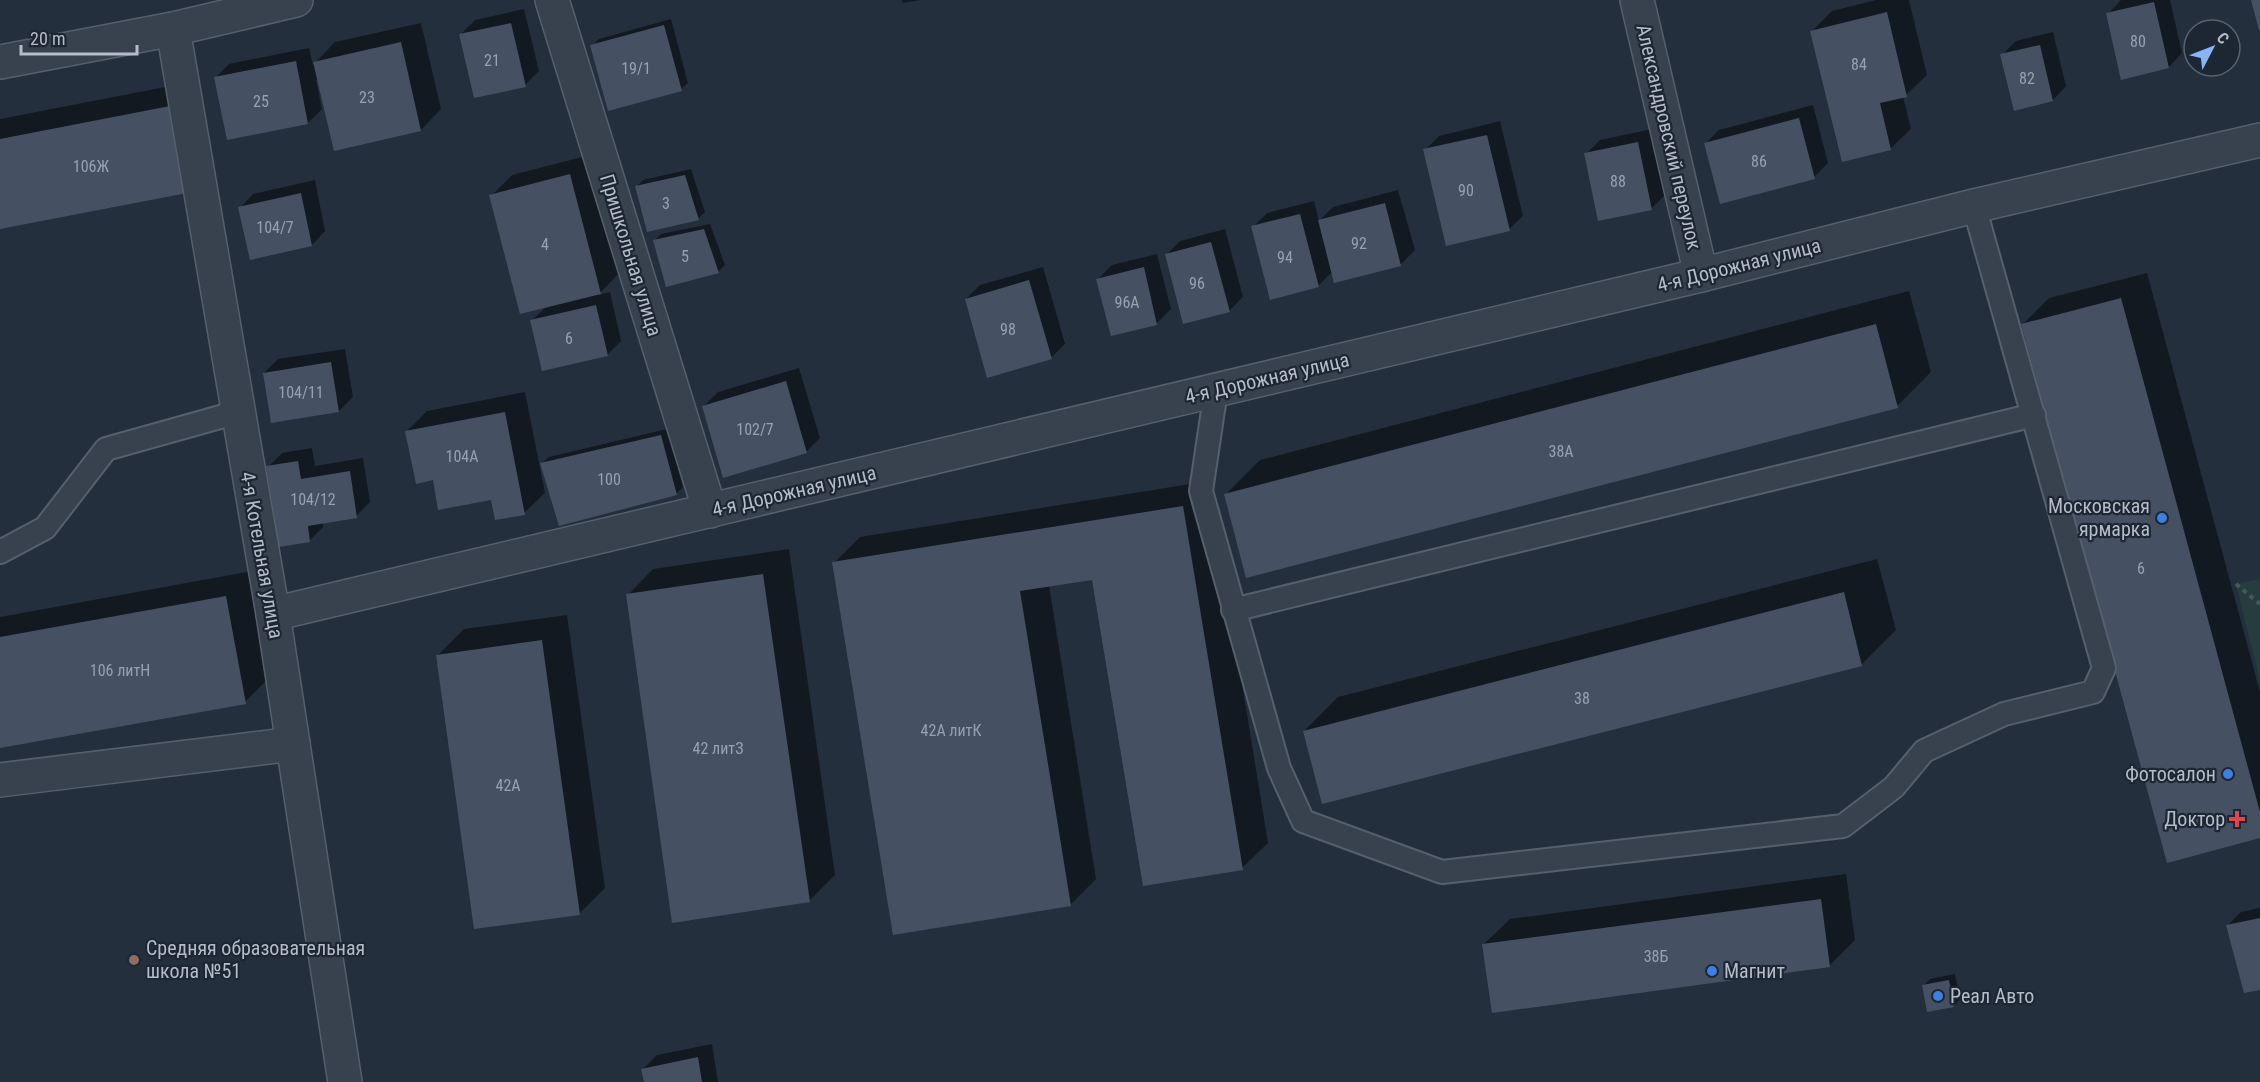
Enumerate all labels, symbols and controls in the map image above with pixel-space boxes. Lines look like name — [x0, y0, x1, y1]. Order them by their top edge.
scale bar — [21, 18, 136, 56]
north arrow — [2182, 18, 2242, 78]
street label: Александровский переулок — [1631, 22, 1707, 252]
text: 20 m — [30, 28, 65, 49]
text: С — [2213, 29, 2233, 48]
house number: 80 — [2130, 32, 2146, 51]
house number: 21 — [484, 51, 500, 70]
house number: 84 — [1851, 55, 1867, 74]
house number: 19/1 — [621, 59, 651, 78]
house number: 82 — [2019, 69, 2035, 88]
house number: 23 — [359, 88, 375, 107]
house number: 25 — [253, 92, 269, 111]
house number: 86 — [1751, 152, 1767, 171]
house number: 106Ж — [73, 157, 110, 176]
street label: Пришкольная улица — [595, 171, 667, 339]
house number: 88 — [1610, 172, 1626, 191]
house number: 90 — [1458, 181, 1474, 200]
house number: 3 — [662, 194, 670, 213]
house number: 104/7 — [256, 218, 294, 237]
street label: 4-я Дорожная улица — [1655, 233, 1823, 297]
house number: 92 — [1351, 234, 1367, 253]
house number: 4 — [541, 235, 549, 254]
house number: 5 — [681, 247, 689, 266]
house number: 94 — [1277, 248, 1293, 267]
house number: 96 — [1189, 274, 1205, 293]
house number: 96А — [1114, 293, 1140, 312]
house number: 98 — [1000, 320, 1016, 339]
house number: 6 — [565, 329, 573, 348]
street label: 4-я Дорожная улица — [1183, 347, 1351, 409]
house number: 104/11 — [278, 383, 324, 402]
house number: 102/7 — [736, 420, 774, 439]
house number: 38А — [1548, 442, 1574, 461]
house number: 104А — [446, 447, 478, 466]
street label: 4-я Дорожная улица — [710, 460, 878, 522]
street label: 4-я Котельная улица — [235, 470, 289, 640]
house number: 100 — [597, 470, 621, 489]
house number: 104/12 — [290, 490, 336, 509]
place label: Московская ярмарка — [2048, 494, 2150, 541]
marker: Московская ярмарка — [2155, 511, 2169, 525]
house number: 6 — [2137, 559, 2145, 578]
house number: 106 литН — [90, 661, 150, 680]
house number: 38 — [1574, 689, 1590, 708]
house number: 42А литК — [921, 721, 981, 740]
house number: 42 литЗ — [693, 739, 743, 758]
place label: Фотосалон — [2125, 762, 2216, 786]
marker: Фотосалон — [2221, 767, 2235, 781]
house number: 42А — [495, 776, 521, 795]
place label: Доктор — [2164, 807, 2225, 831]
marker: Доктор — [2230, 812, 2244, 826]
place label: Средняя образовательная школа №51 — [146, 936, 365, 983]
house number: 38Б — [1644, 947, 1669, 966]
marker: Средняя образовательная школа №51 — [127, 953, 141, 967]
place label: Магнит — [1724, 959, 1785, 983]
marker: Магнит — [1705, 964, 1719, 978]
place label: Реал Авто — [1950, 984, 2034, 1008]
marker: Реал Авто — [1931, 989, 1945, 1003]

